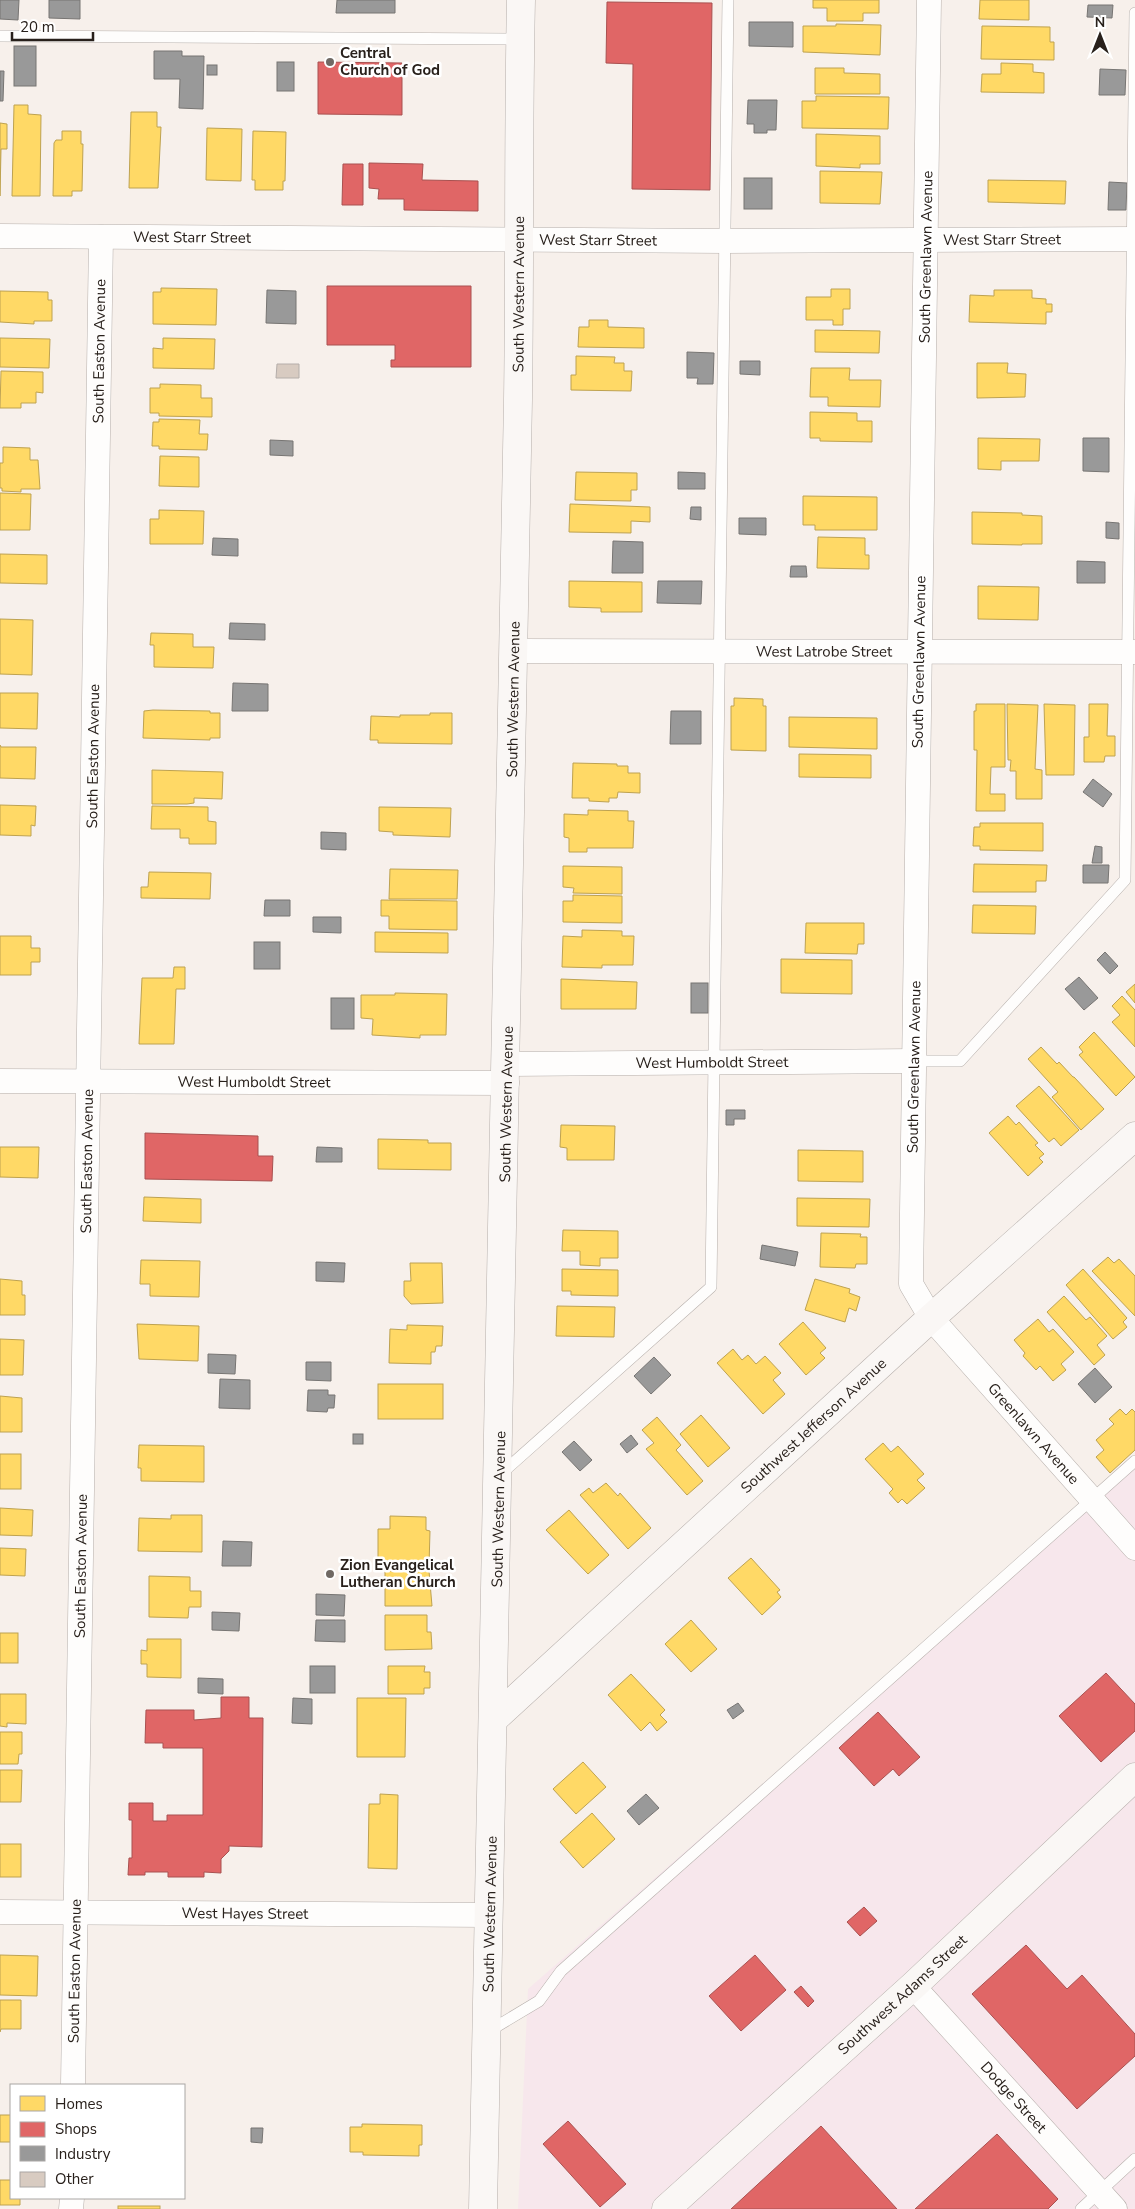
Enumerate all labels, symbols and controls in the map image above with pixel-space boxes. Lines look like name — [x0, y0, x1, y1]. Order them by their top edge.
scale bar — [12, 10, 94, 42]
north arrow — [1075, 10, 1125, 60]
text: N — [1095, 13, 1105, 32]
text: 20 m — [20, 17, 55, 37]
place label: Central Church of God — [340, 43, 440, 80]
marker: Central Church of God — [324, 56, 336, 68]
street label: South Greenlawn Avenue — [914, 171, 938, 343]
street label: South Western Avenue — [508, 216, 529, 373]
street label: West Starr Street — [133, 227, 252, 248]
street label: West Starr Street — [943, 229, 1062, 250]
street label: West Starr Street — [539, 230, 658, 251]
street label: South Easton Avenue — [88, 279, 110, 424]
street label: South Greenlawn Avenue — [907, 576, 931, 748]
street label: South Western Avenue — [502, 621, 525, 778]
street label: West Latrobe Street — [756, 641, 893, 662]
street label: South Easton Avenue — [82, 684, 104, 828]
street label: South Greenlawn Avenue — [902, 981, 926, 1153]
street label: South Western Avenue — [495, 1026, 518, 1183]
street label: West Humboldt Street — [635, 1052, 789, 1073]
street label: West Humboldt Street — [178, 1072, 331, 1092]
street label: South Easton Avenue — [76, 1089, 98, 1233]
street label: Southwest Jefferson Avenue — [736, 1354, 891, 1498]
street label: Greenlawn Avenue — [983, 1379, 1084, 1488]
street label: South Western Avenue — [487, 1431, 510, 1588]
street label: South Easton Avenue — [70, 1494, 92, 1638]
place label: Zion Evangelical Lutheran Church — [340, 1555, 456, 1592]
marker: Zion Evangelical Lutheran Church — [324, 1568, 336, 1580]
street label: South Western Avenue — [478, 1836, 502, 1993]
street label: South Easton Avenue — [64, 1899, 86, 2043]
street label: West Hayes Street — [182, 1903, 309, 1924]
street label: Southwest Adams Street — [833, 1930, 972, 2059]
street label: Dodge Street — [976, 2057, 1052, 2138]
legend — [10, 2084, 185, 2199]
text: Homes — [55, 2094, 103, 2114]
text: Shops — [55, 2119, 97, 2139]
text: Industry — [55, 2144, 111, 2164]
text: Other — [55, 2169, 94, 2189]

